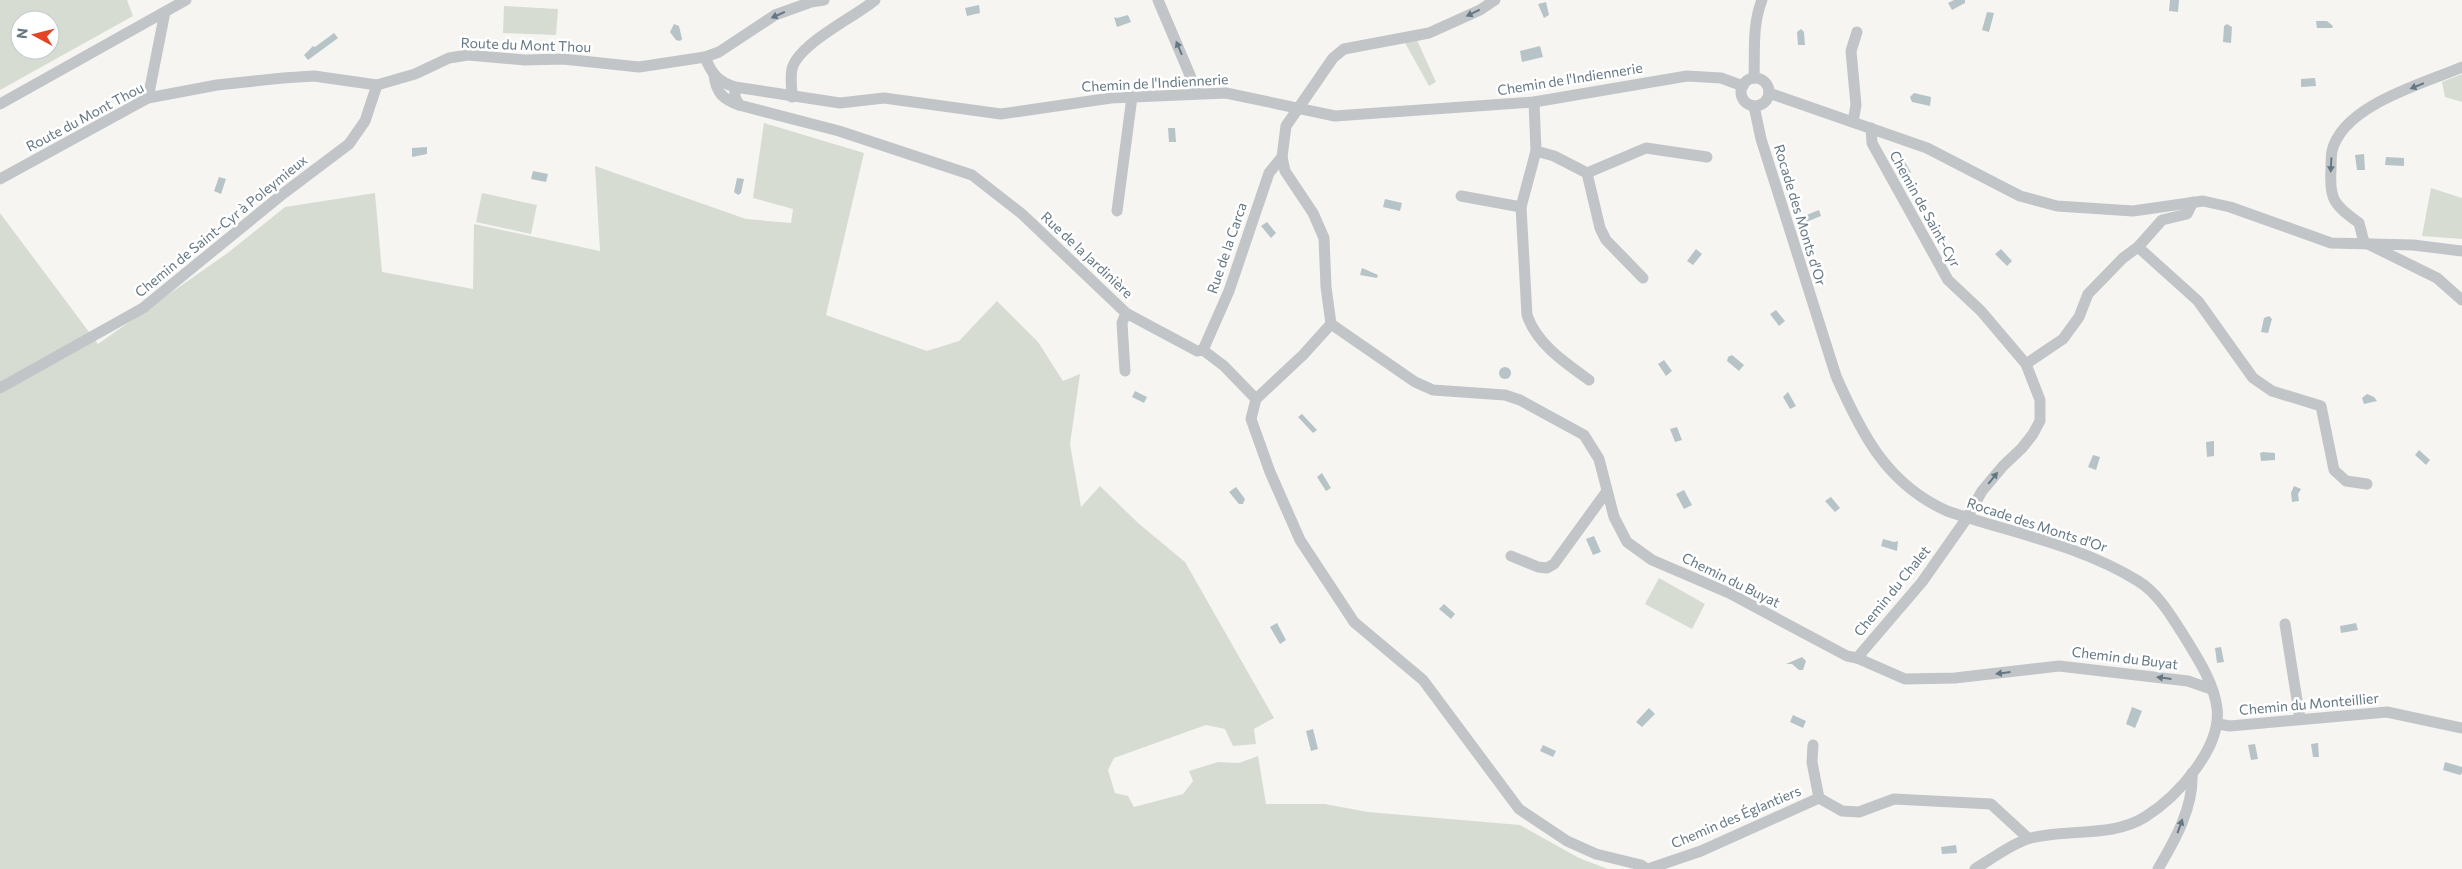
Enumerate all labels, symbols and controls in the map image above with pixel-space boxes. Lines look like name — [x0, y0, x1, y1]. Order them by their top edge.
north arrow — [10, 10, 60, 60]
one-way arrow — [1466, 10, 1480, 18]
one-way arrow — [771, 11, 785, 19]
text: N — [13, 27, 31, 40]
street label: Route du Mont Thou — [460, 34, 592, 55]
one-way arrow — [1174, 41, 1182, 55]
street label: Chemin de l'Indiennerie — [1496, 59, 1644, 98]
street label: Chemin de l'Indiennerie — [1081, 70, 1229, 95]
street label: Route du Mont Thou — [23, 78, 146, 155]
one-way arrow — [2409, 82, 2424, 90]
street label: Rocade des Monts d'Or — [1771, 142, 1830, 288]
street label: Chemin de Saint-Cyr — [1886, 148, 1965, 270]
street label: Chemin de Saint-Cyr à Poleymieux — [131, 150, 311, 300]
one-way arrow — [2327, 157, 2335, 173]
street label: Rue de la Carca — [1203, 200, 1250, 296]
street label: Rue de la Jardinière — [1038, 208, 1137, 301]
one-way arrow — [1988, 471, 1999, 484]
street label: Rocade des Monts d'Or — [1965, 494, 2110, 555]
street label: Chemin du Chalet — [1850, 542, 1933, 639]
street label: Chemin du Buyat — [1679, 548, 1783, 611]
street label: Chemin du Buyat — [2071, 643, 2180, 672]
one-way arrow — [1994, 669, 2010, 677]
one-way arrow — [2156, 674, 2172, 682]
street label: Chemin du Monteillier — [2238, 689, 2380, 718]
street label: Chemin des Églantiers — [1668, 782, 1803, 852]
one-way arrow — [2177, 818, 2185, 833]

